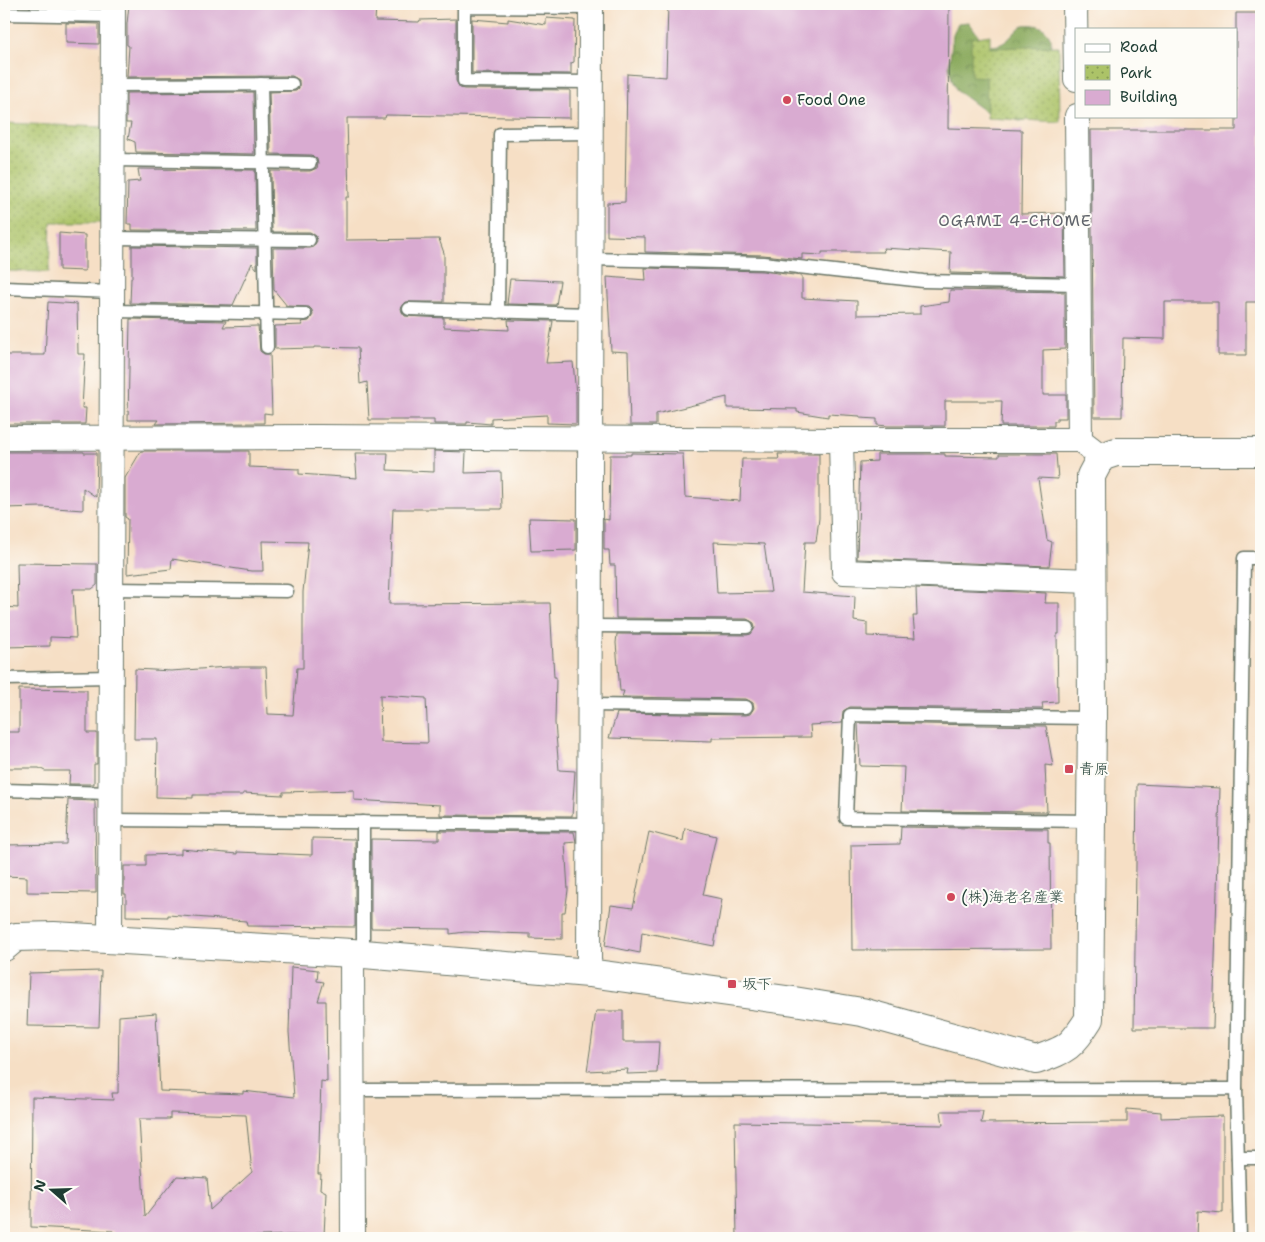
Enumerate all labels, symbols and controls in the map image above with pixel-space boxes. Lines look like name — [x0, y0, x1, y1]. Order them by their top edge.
legend — [1075, 28, 1238, 118]
text: Road — [1120, 37, 1158, 57]
text: Park — [1120, 63, 1152, 83]
text: Building — [1120, 87, 1177, 107]
place label: Food One — [797, 90, 866, 110]
marker: Food One — [781, 94, 793, 106]
district label: OGAMI 4-CHOME — [938, 210, 1092, 231]
place label: 青原 — [1079, 759, 1109, 779]
marker: 青原 — [1063, 763, 1075, 775]
place label: (株)海老名産業 — [961, 887, 1064, 907]
marker: (株)海老名産業 — [945, 891, 957, 903]
place label: 坂下 — [742, 974, 772, 994]
marker: 坂下 — [726, 978, 738, 990]
north arrow — [28, 1164, 78, 1214]
text: N — [29, 1177, 50, 1194]

